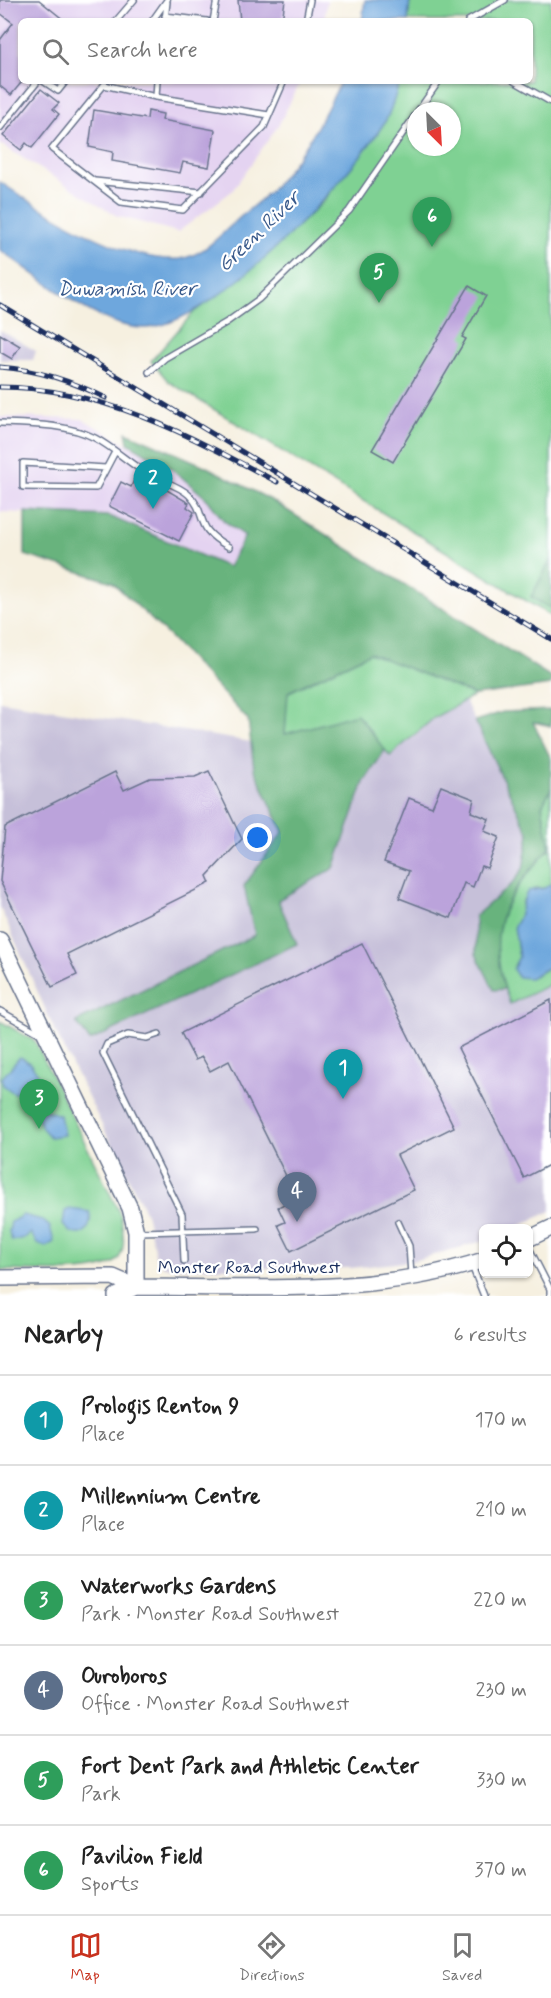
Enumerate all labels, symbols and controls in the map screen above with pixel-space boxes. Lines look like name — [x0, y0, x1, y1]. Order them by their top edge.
search box — [18, 18, 533, 84]
icon: search — [39, 35, 72, 68]
text: Search here — [87, 37, 198, 65]
north arrow — [407, 102, 461, 156]
water label: Green River — [212, 184, 308, 278]
pin: 6 — [412, 198, 452, 247]
pin: 5 — [360, 254, 398, 303]
water label: Duwamish River — [58, 276, 199, 303]
pin: 2 — [134, 460, 172, 509]
your location — [243, 823, 272, 852]
pin: 1 — [324, 1050, 362, 1099]
pin: 3 — [20, 1080, 58, 1129]
pin: 4 — [278, 1172, 316, 1222]
map controls — [479, 1224, 533, 1278]
button: locate — [479, 1224, 533, 1278]
street label: Monster Road Southwest — [158, 1256, 341, 1280]
text: Nearby — [24, 1318, 103, 1352]
text: 6 results — [454, 1322, 527, 1349]
text: Prologis Renton 9 — [81, 1393, 239, 1421]
text: 1 — [39, 1407, 48, 1434]
text: 170 m — [475, 1407, 527, 1434]
text: Place — [81, 1421, 125, 1448]
text: Millennium Centre — [81, 1483, 260, 1511]
text: 2 — [39, 1497, 48, 1524]
text: 210 m — [475, 1497, 527, 1524]
text: Place — [81, 1511, 125, 1538]
text: Waterworks Gardens — [81, 1573, 276, 1601]
text: 3 — [39, 1587, 48, 1614]
text: 220 m — [473, 1587, 527, 1614]
text: Park · Monster Road Southwest — [81, 1601, 339, 1628]
text: Ouroboros — [81, 1663, 167, 1691]
text: 4 — [38, 1677, 49, 1704]
text: 230 m — [475, 1677, 527, 1704]
text: Office · Monster Road Southwest — [81, 1691, 349, 1718]
text: Fort Dent Park and Athletic Center — [81, 1753, 419, 1781]
text: 5 — [38, 1767, 50, 1794]
text: 330 m — [476, 1767, 527, 1794]
text: Park — [81, 1781, 121, 1808]
text: Pavilion Field — [81, 1843, 203, 1871]
text: 6 — [38, 1857, 49, 1884]
text: 370 m — [475, 1857, 527, 1884]
text: Sports — [81, 1871, 139, 1898]
tab: Map — [69, 1929, 102, 1986]
tab: Directions — [239, 1929, 305, 1986]
tab: Saved — [442, 1929, 482, 1986]

